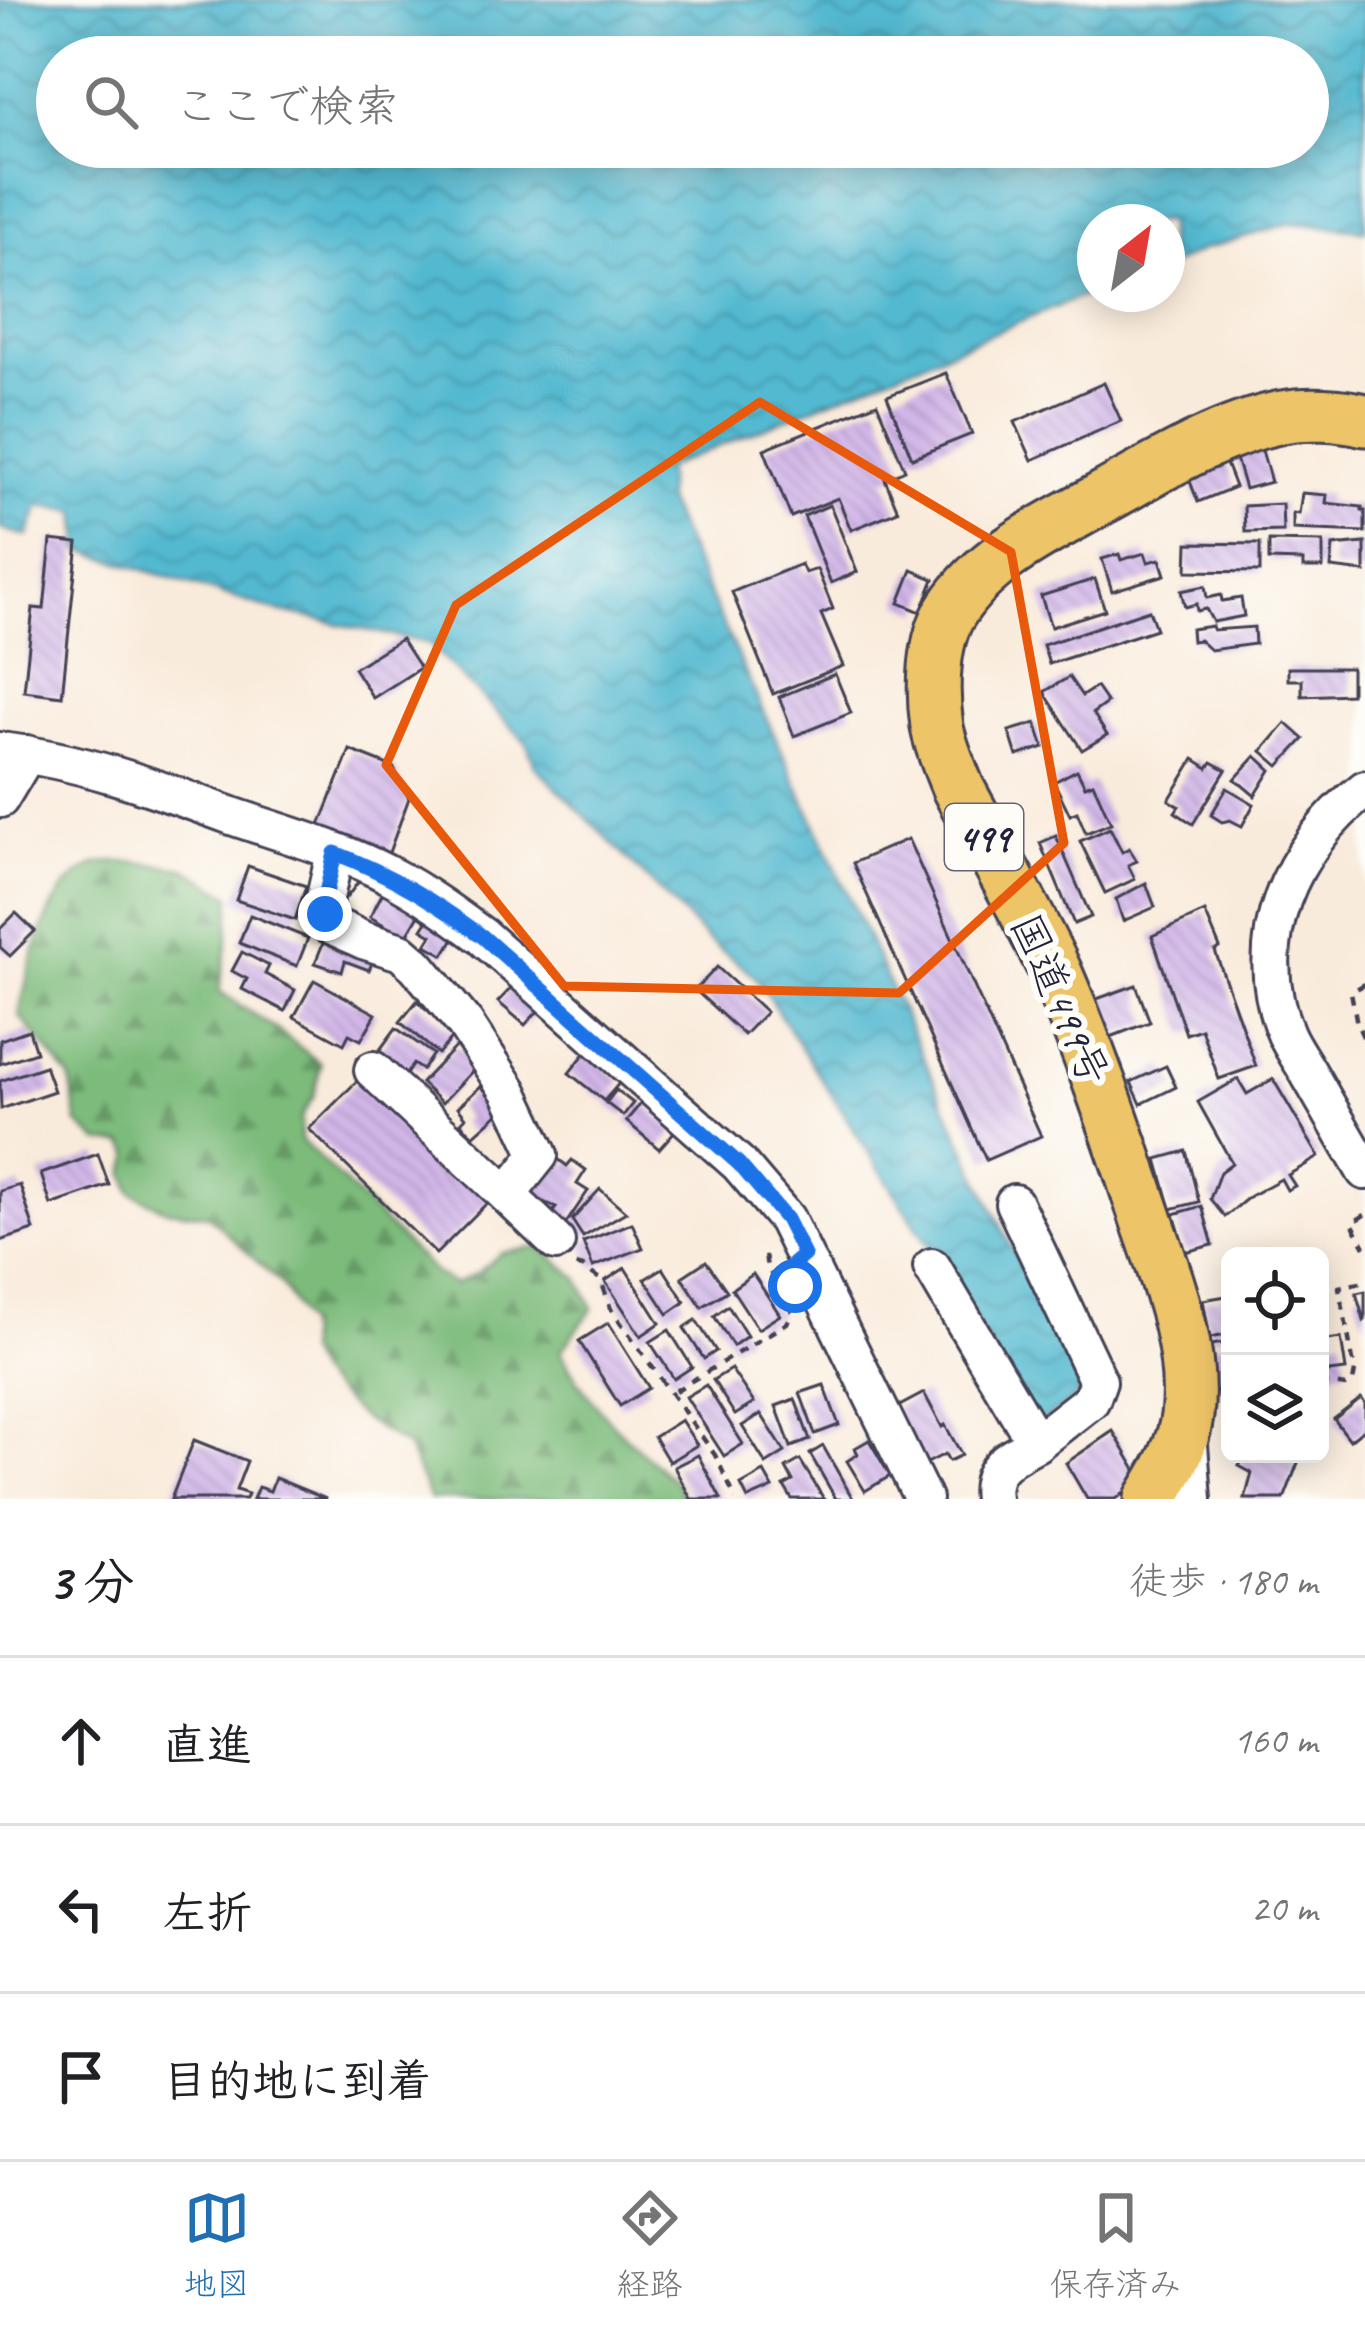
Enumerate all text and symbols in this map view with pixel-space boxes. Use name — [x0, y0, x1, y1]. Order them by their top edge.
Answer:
search box — [36, 36, 1329, 168]
icon: search — [78, 69, 144, 135]
text: ここで検索 — [174, 78, 399, 135]
north arrow — [1077, 204, 1185, 312]
road number: 499 — [945, 804, 1023, 870]
route end — [298, 887, 352, 941]
street label: 国道499号 — [998, 905, 1121, 1094]
map controls — [1221, 1247, 1329, 1463]
button: locate — [1221, 1247, 1329, 1355]
route start — [768, 1259, 822, 1313]
button: layers — [1221, 1355, 1329, 1463]
text: 3 分 — [48, 1550, 134, 1614]
text: 徒歩 · 180 m — [1129, 1557, 1317, 1606]
icon: ahead — [48, 1708, 114, 1774]
text: 160 m — [1233, 1716, 1317, 1765]
text: 直進 — [162, 1717, 252, 1774]
icon: left — [48, 1876, 114, 1942]
text: 20 m — [1251, 1884, 1317, 1933]
text: 左折 — [162, 1885, 252, 1942]
icon: arrive — [48, 2044, 114, 2110]
text: 目的地に到着 — [162, 2053, 432, 2110]
tab: 地図 — [184, 2185, 250, 2305]
tab: 経路 — [617, 2185, 683, 2305]
tab: 保存済み — [1050, 2185, 1182, 2305]

